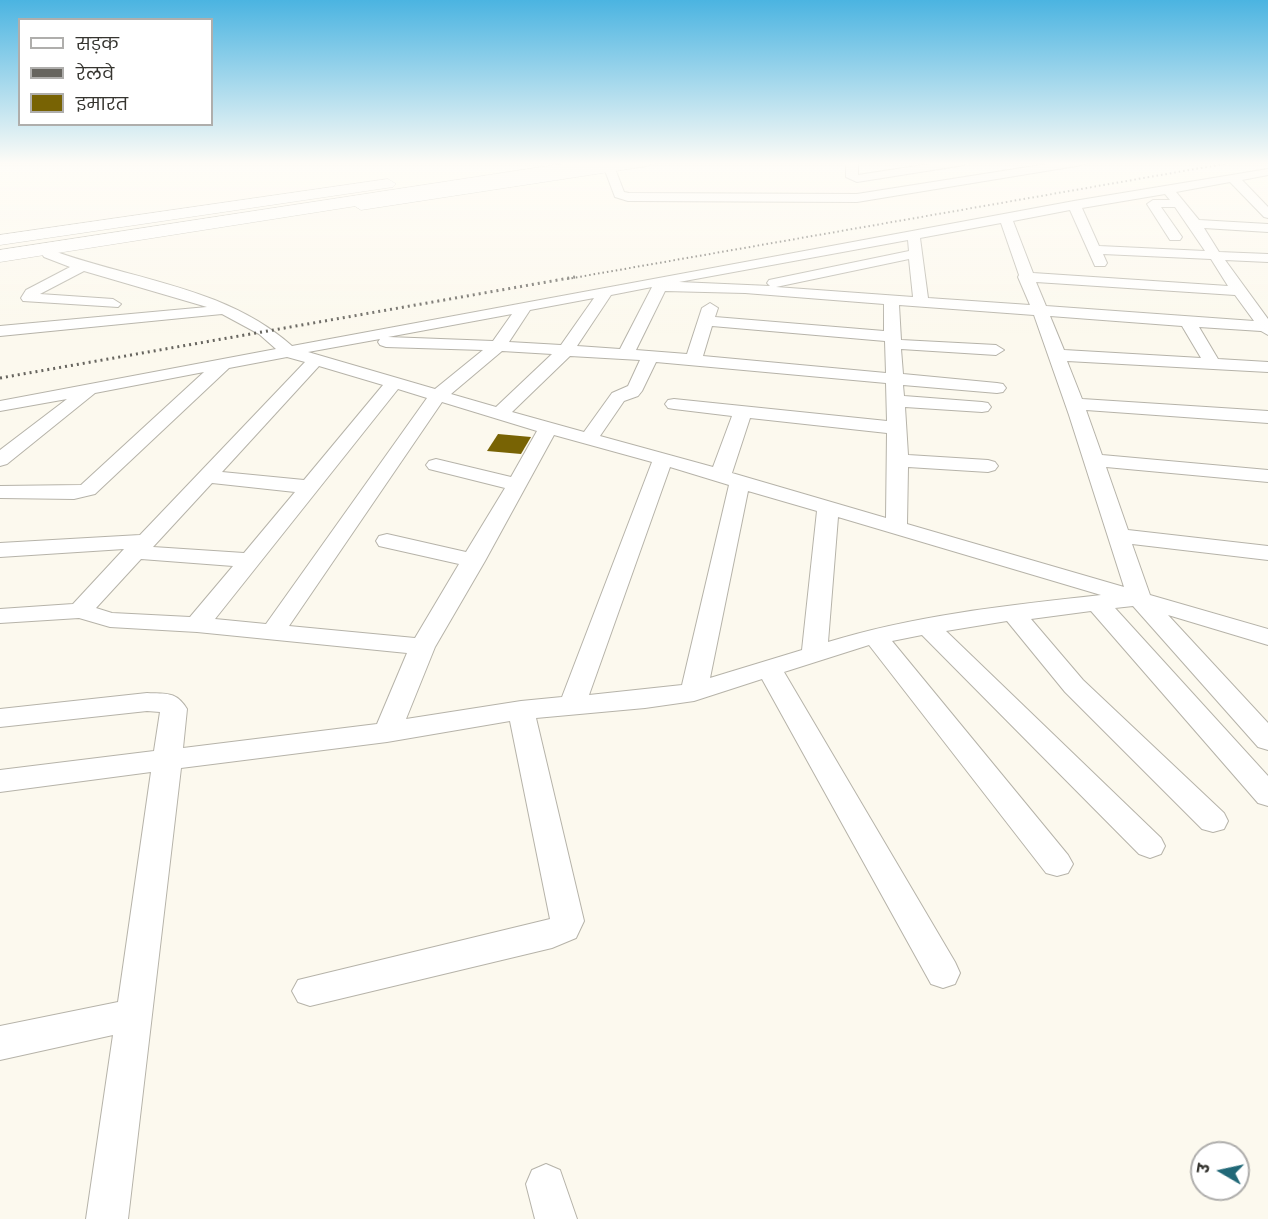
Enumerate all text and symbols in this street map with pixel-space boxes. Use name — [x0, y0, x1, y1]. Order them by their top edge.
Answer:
legend — [18, 18, 213, 126]
text: सड़क — [76, 31, 119, 56]
text: रेलवे — [76, 61, 114, 86]
text: इमारत — [76, 91, 128, 116]
north arrow — [1190, 1141, 1250, 1201]
text: उ — [1192, 1162, 1216, 1175]

